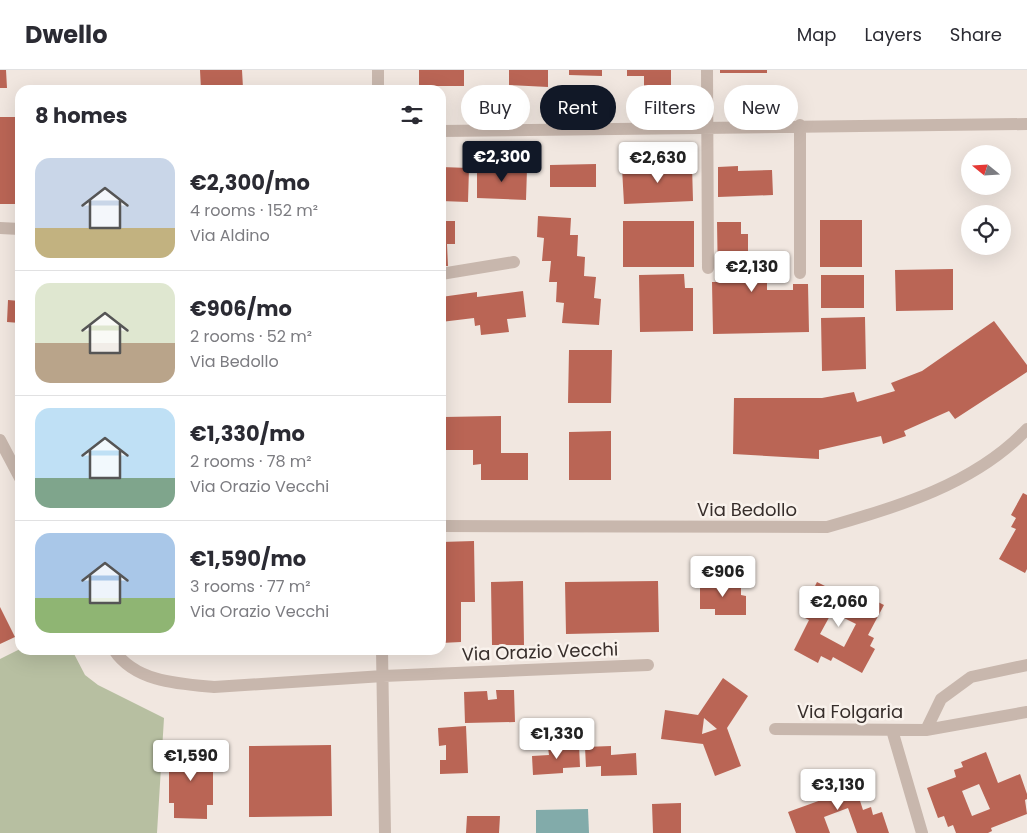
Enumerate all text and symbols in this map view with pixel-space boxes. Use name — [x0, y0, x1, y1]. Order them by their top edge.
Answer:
text: Dwello — [25, 18, 107, 51]
text: Map — [797, 22, 837, 47]
text: Layers — [865, 22, 922, 47]
text: Share — [950, 22, 1002, 47]
chip: Buy — [461, 85, 530, 130]
chip: Rent — [540, 85, 616, 130]
chip: Filters — [626, 85, 714, 130]
chip: New — [724, 85, 798, 130]
text: 8 homes — [35, 101, 127, 130]
icon: filters — [398, 101, 426, 129]
pin: €2,300 — [461, 140, 543, 183]
pin: €2,630 — [617, 142, 699, 184]
text: €2,300 — [473, 145, 531, 168]
north arrow — [961, 145, 1011, 195]
map controls — [961, 145, 1011, 255]
text: €2,630 — [630, 146, 686, 169]
text: €2,300/mo — [190, 168, 310, 197]
icon: home — [75, 178, 135, 238]
text: 4 rooms · 152 m² — [190, 199, 318, 222]
button: locate — [961, 205, 1011, 255]
text: Via Aldino — [190, 224, 270, 247]
pin: €2,130 — [711, 250, 793, 293]
text: €2,130 — [726, 255, 778, 278]
text: €906/mo — [190, 294, 292, 323]
icon: home — [75, 303, 135, 363]
text: 2 rooms · 52 m² — [190, 325, 312, 348]
text: Via Bedollo — [190, 350, 279, 373]
text: €1,330/mo — [190, 419, 305, 448]
icon: home — [75, 428, 135, 488]
text: 2 rooms · 78 m² — [190, 450, 312, 473]
text: Via Orazio Vecchi — [190, 475, 329, 498]
street label: Via Bedollo — [697, 497, 797, 522]
text: €1,590/mo — [190, 544, 306, 573]
icon: home — [75, 553, 135, 613]
pin: €906 — [693, 556, 753, 598]
text: €906 — [701, 560, 745, 583]
text: 3 rooms · 77 m² — [190, 575, 310, 598]
pin: €2,060 — [798, 586, 880, 628]
text: €2,060 — [810, 590, 868, 613]
text: Via Orazio Vecchi — [190, 600, 329, 623]
street label: Via Orazio Vecchi — [461, 636, 619, 667]
street label: Via Folgaria — [797, 699, 903, 724]
pin: €1,330 — [516, 718, 598, 760]
text: €1,330 — [530, 722, 584, 745]
pin: €1,590 — [150, 740, 232, 782]
text: €1,590 — [164, 744, 218, 767]
pin: €3,130 — [797, 768, 879, 811]
text: €3,130 — [811, 773, 865, 796]

